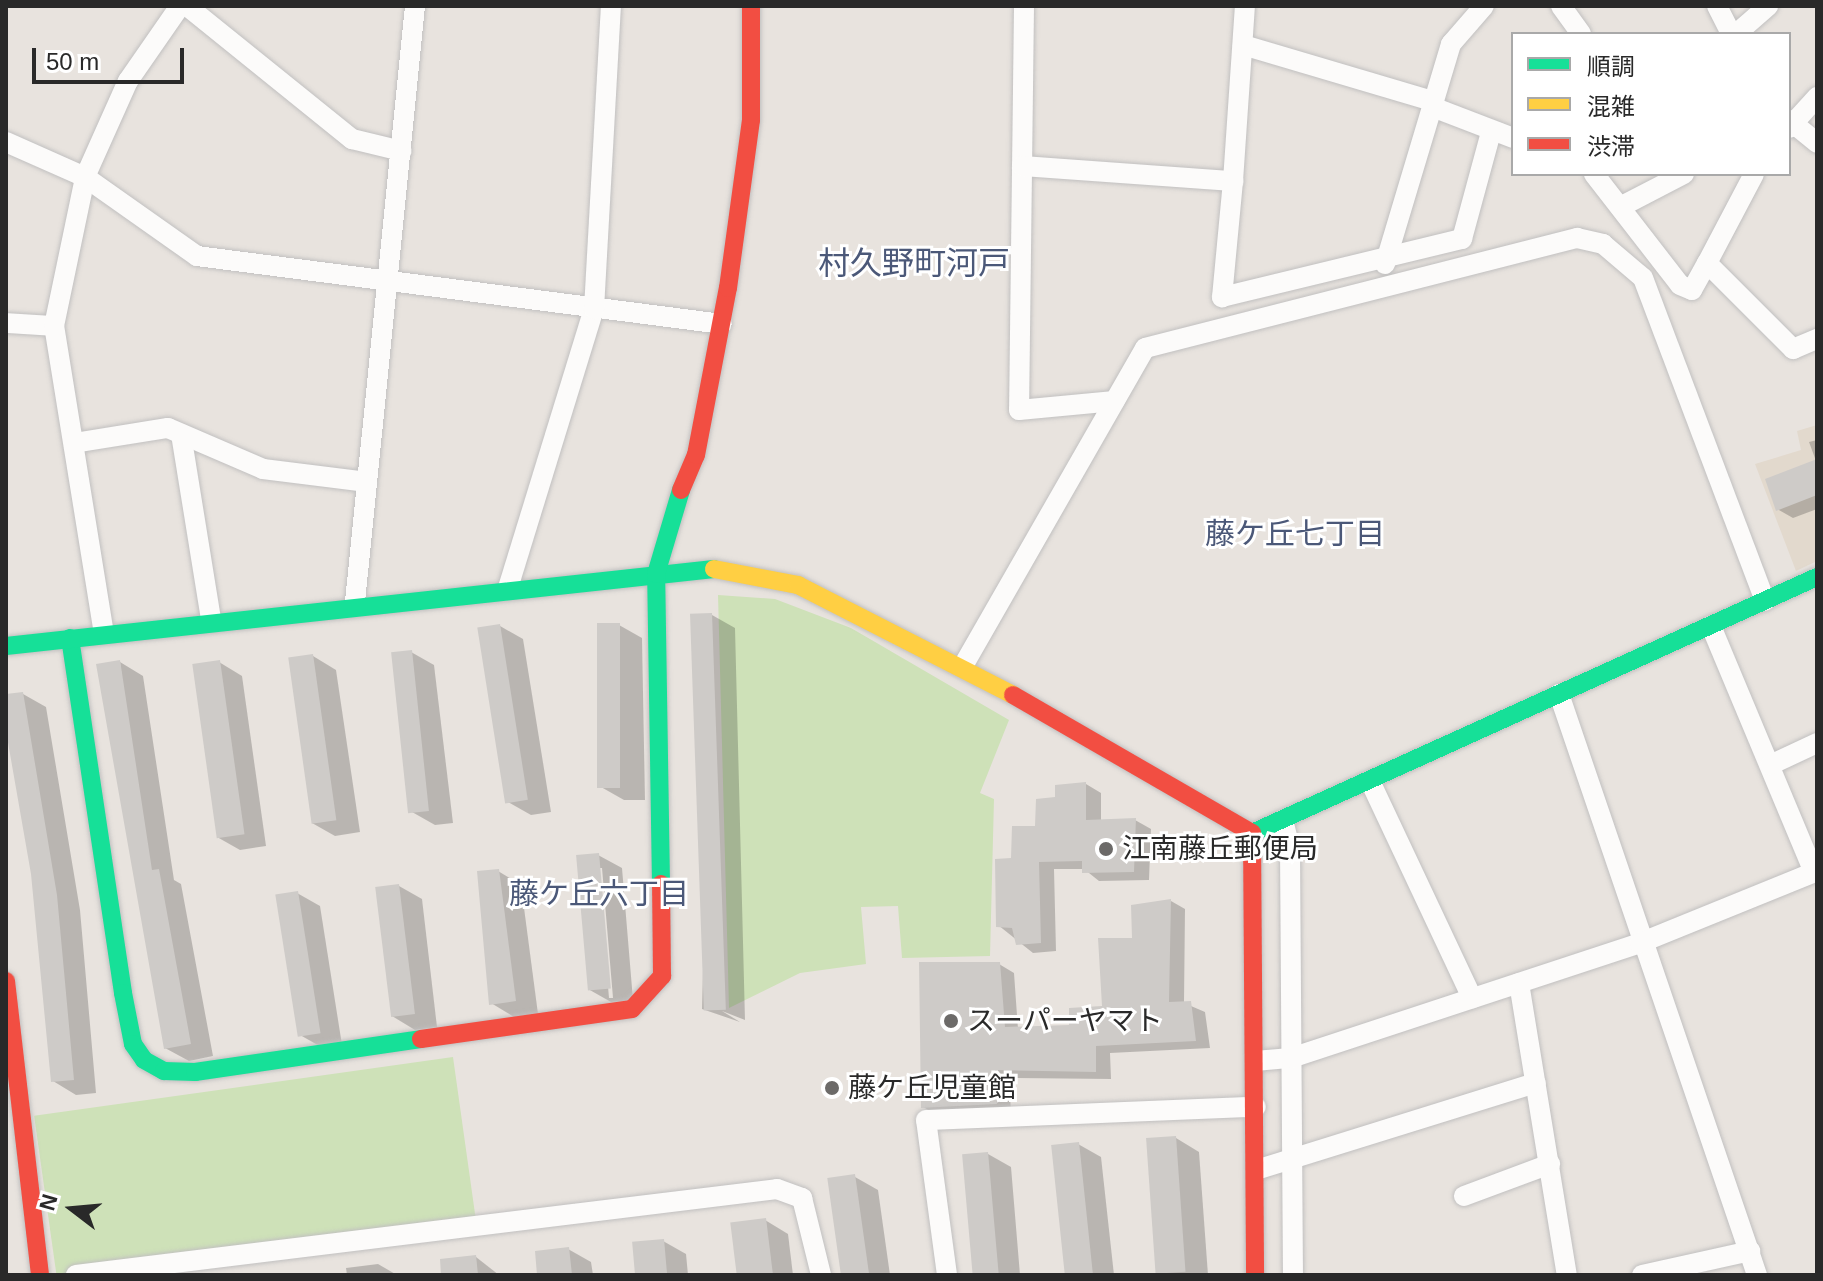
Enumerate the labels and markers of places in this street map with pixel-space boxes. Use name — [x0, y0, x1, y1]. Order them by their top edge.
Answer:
place label: 江南藤丘郵便局 — [1122, 832, 1318, 866]
marker: 江南藤丘郵便局 — [1097, 840, 1115, 858]
place label: スーパーヤマト — [967, 1004, 1163, 1038]
marker: スーパーヤマト — [942, 1012, 960, 1030]
place label: 藤ケ丘児童館 — [848, 1071, 1016, 1105]
marker: 藤ケ丘児童館 — [823, 1079, 841, 1097]

